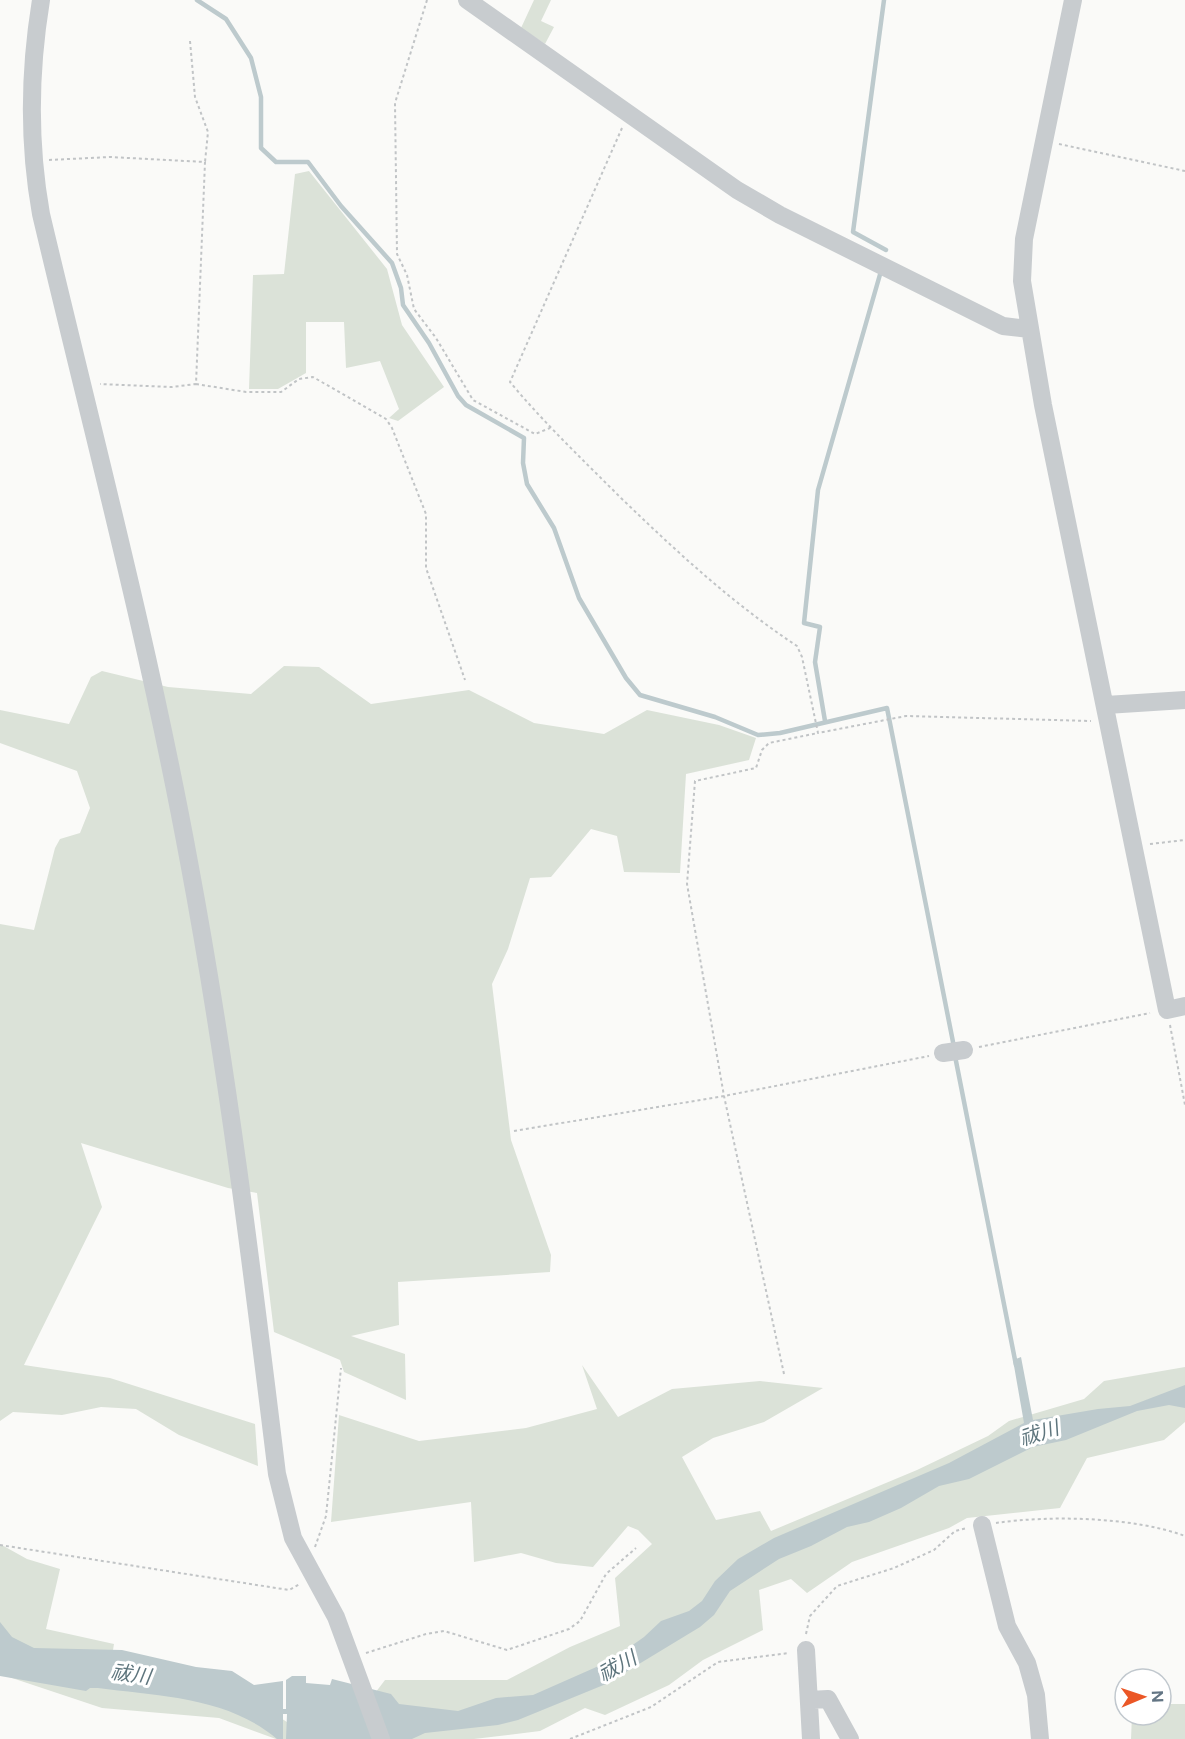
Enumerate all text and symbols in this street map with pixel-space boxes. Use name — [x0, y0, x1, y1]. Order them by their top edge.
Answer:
water label: 祓川 — [1016, 1415, 1064, 1451]
water label: 祓川 — [594, 1645, 642, 1686]
water label: 祓川 — [110, 1659, 154, 1689]
north arrow — [1113, 1667, 1173, 1727]
text: N — [1148, 1690, 1167, 1703]

